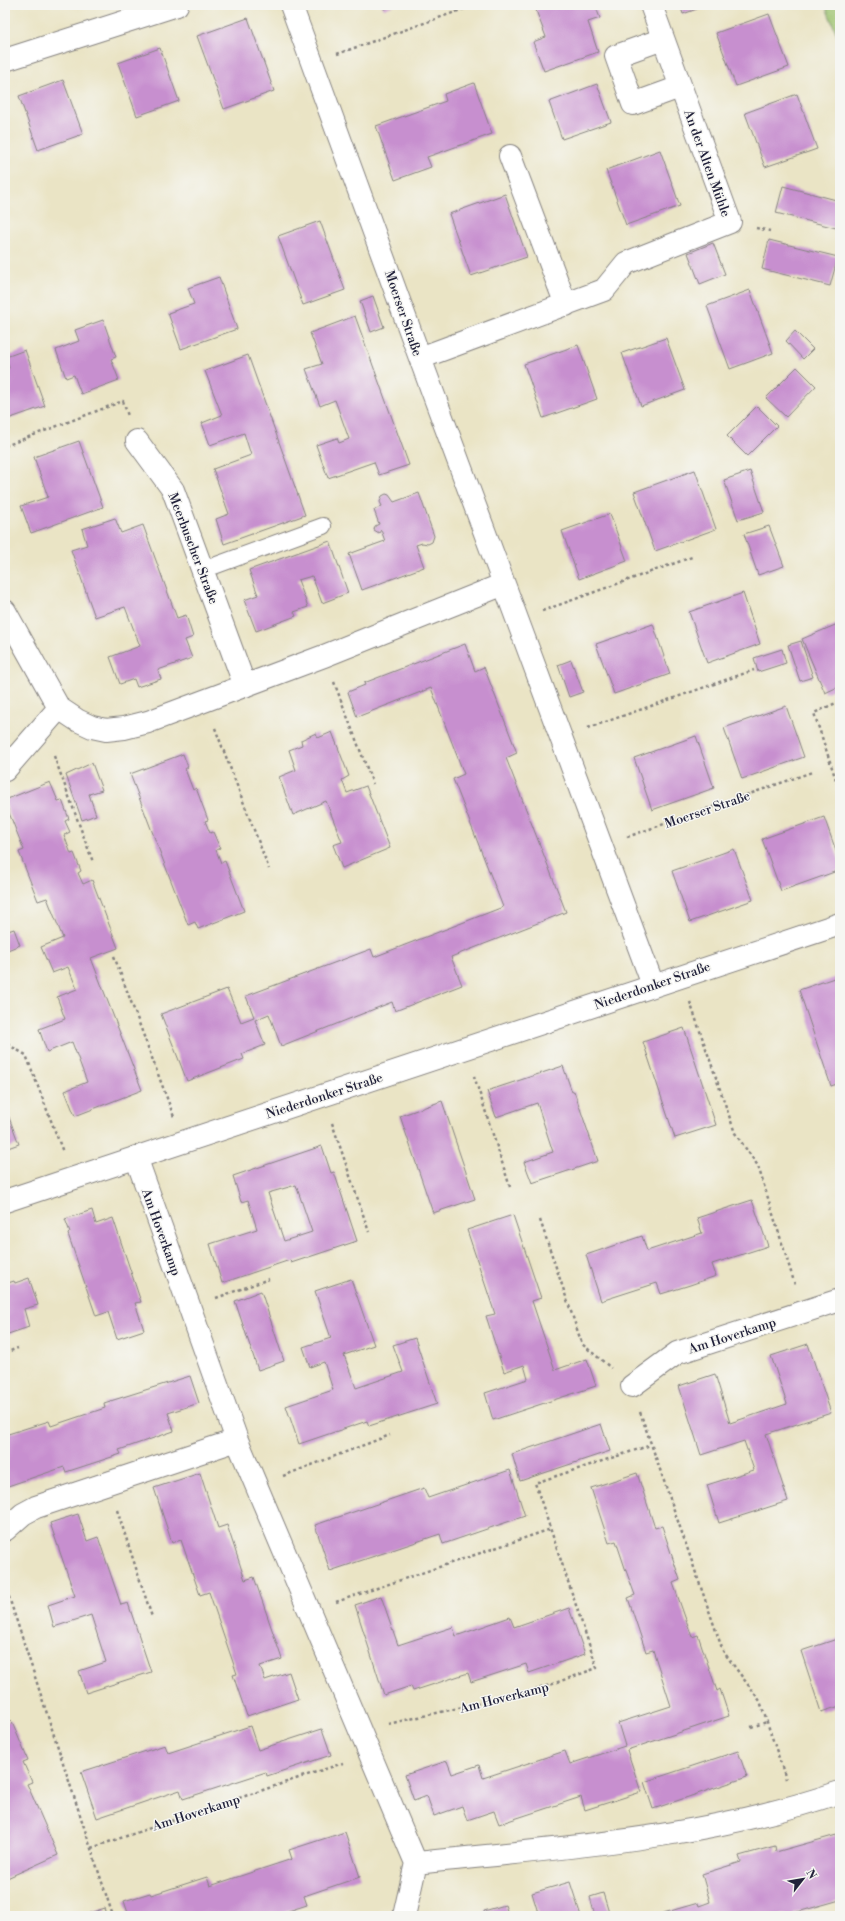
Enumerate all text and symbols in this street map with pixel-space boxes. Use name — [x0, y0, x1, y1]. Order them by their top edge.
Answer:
street label: An der Alten Mühle — [680, 107, 734, 220]
street label: Moerser Straße — [381, 268, 425, 359]
street label: Meerbuscher Straße — [164, 491, 222, 607]
street label: Moerser Straße — [662, 788, 753, 832]
street label: Niederdonker Straße — [592, 958, 713, 1013]
street label: Niederdonker Straße — [264, 1069, 385, 1122]
street label: Am Hoverkamp — [138, 1186, 184, 1278]
street label: Am Hoverkamp — [685, 1314, 778, 1358]
street label: Am Hoverkamp — [457, 1679, 551, 1717]
street label: Am Hoverkamp — [149, 1791, 242, 1835]
north arrow — [783, 1859, 823, 1899]
text: N — [802, 1867, 819, 1882]

